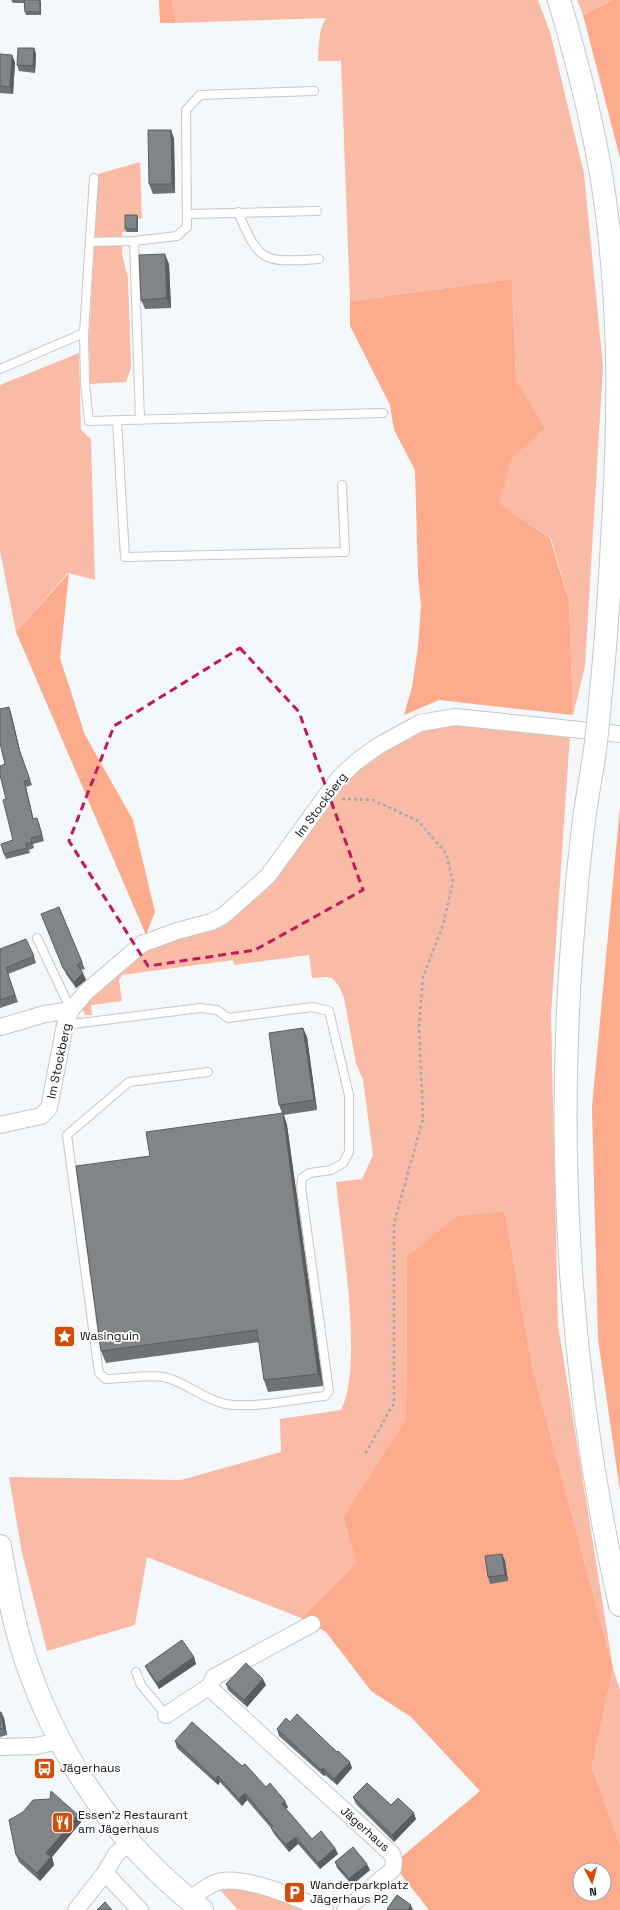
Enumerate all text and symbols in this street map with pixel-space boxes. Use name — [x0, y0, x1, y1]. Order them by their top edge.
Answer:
street label: Im Stockberg — [291, 769, 351, 841]
street label: Im Stockberg — [43, 1022, 75, 1100]
place icon: Wasinguin — [51, 1323, 77, 1349]
place label: Wasinguin — [80, 1328, 139, 1344]
bus stop icon: Jägerhaus — [31, 1755, 57, 1781]
place label: Jägerhaus — [60, 1760, 121, 1776]
street label: Jägerhaus — [337, 1803, 393, 1855]
place label: Essen'z Restaurant am Jägerhaus — [78, 1807, 188, 1837]
restaurant icon: Essen'z Restaurant am Jägerhaus — [50, 1809, 76, 1835]
north arrow — [572, 1862, 612, 1902]
place label: Wanderparkplatz Jägerhaus P2 — [310, 1877, 409, 1907]
parking icon: Wanderparkplatz Jägerhaus P2 — [282, 1879, 308, 1905]
text: N — [589, 1885, 597, 1899]

